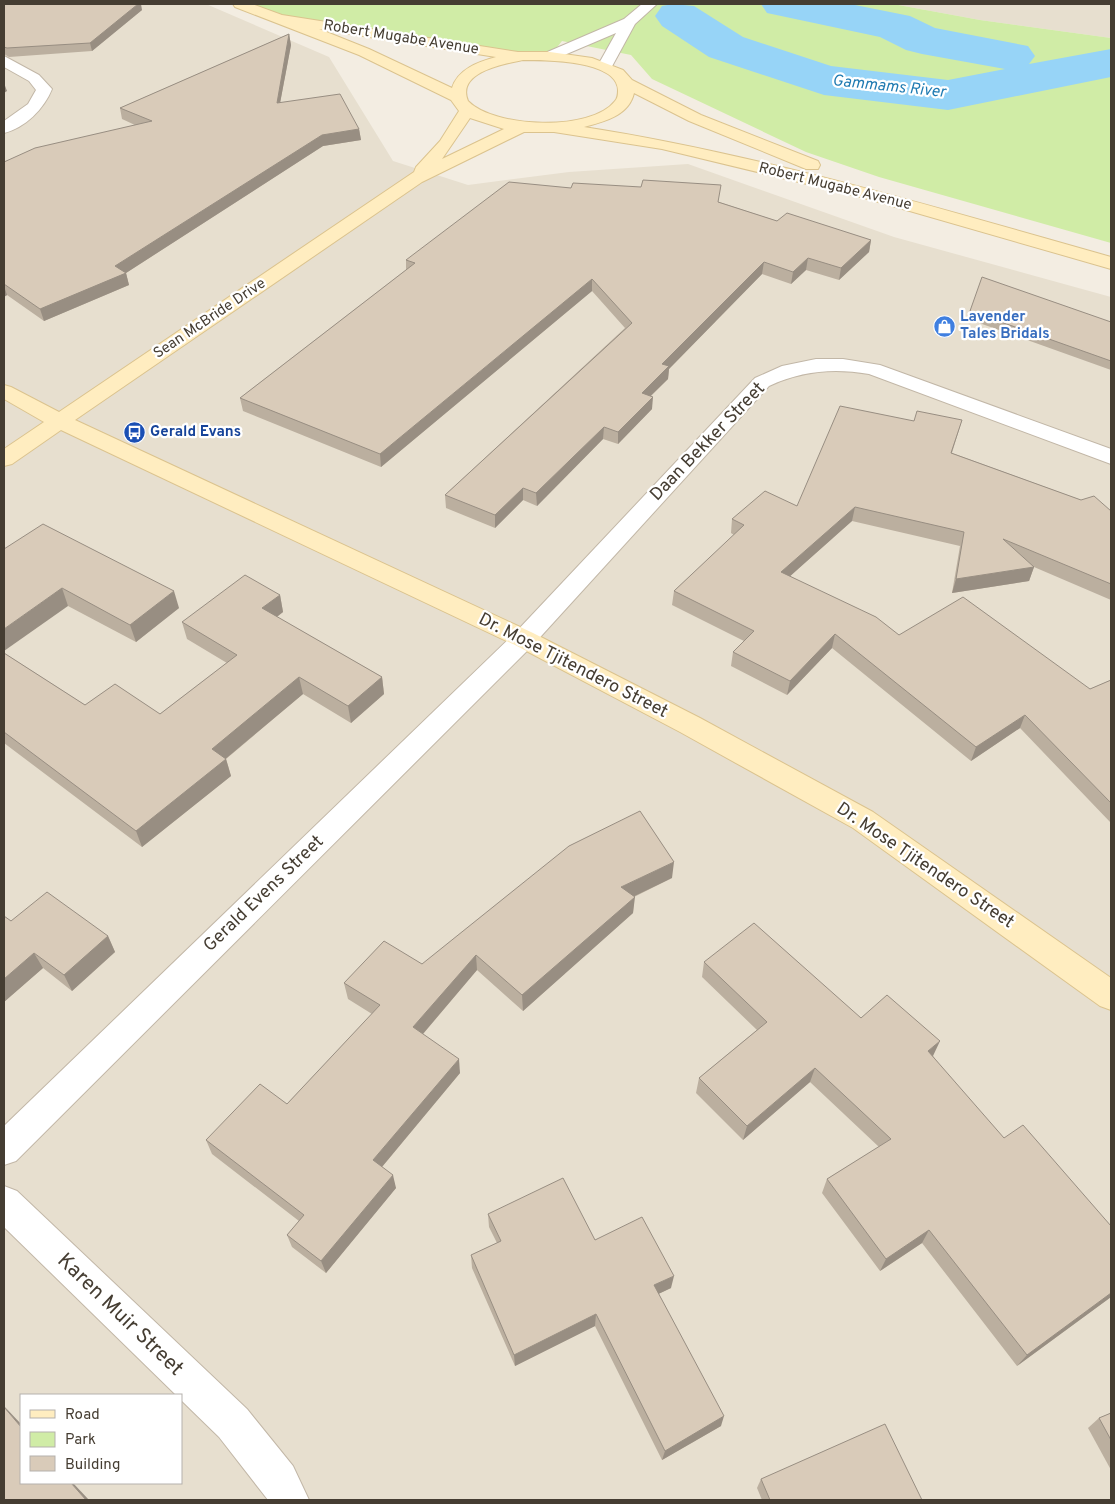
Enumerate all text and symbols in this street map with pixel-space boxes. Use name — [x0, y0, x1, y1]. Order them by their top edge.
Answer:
street label: Robert Mugabe Avenue — [322, 16, 480, 60]
water label: Gammams River — [831, 71, 948, 103]
street label: Robert Mugabe Avenue — [757, 159, 913, 215]
street label: Sean McBride Drive — [150, 274, 270, 364]
place label: Lavender Tales Bridals — [960, 308, 1050, 344]
shop icon: Lavender Tales Bridals — [932, 314, 956, 338]
street label: Daan Bekker Street — [645, 378, 771, 506]
bus stop icon: Gerald Evans — [122, 420, 146, 444]
place label: Gerald Evans — [150, 423, 241, 442]
street label: Dr. Mose Tjitendero Street — [474, 608, 672, 724]
street label: Dr. Mose Tjitendero Street — [832, 798, 1018, 934]
street label: Gerald Evens Street — [199, 831, 329, 957]
street label: Karen Muir Street — [51, 1248, 189, 1382]
legend — [20, 1394, 182, 1484]
text: Road — [65, 1406, 100, 1425]
text: Park — [65, 1431, 96, 1450]
text: Building — [65, 1456, 120, 1475]

